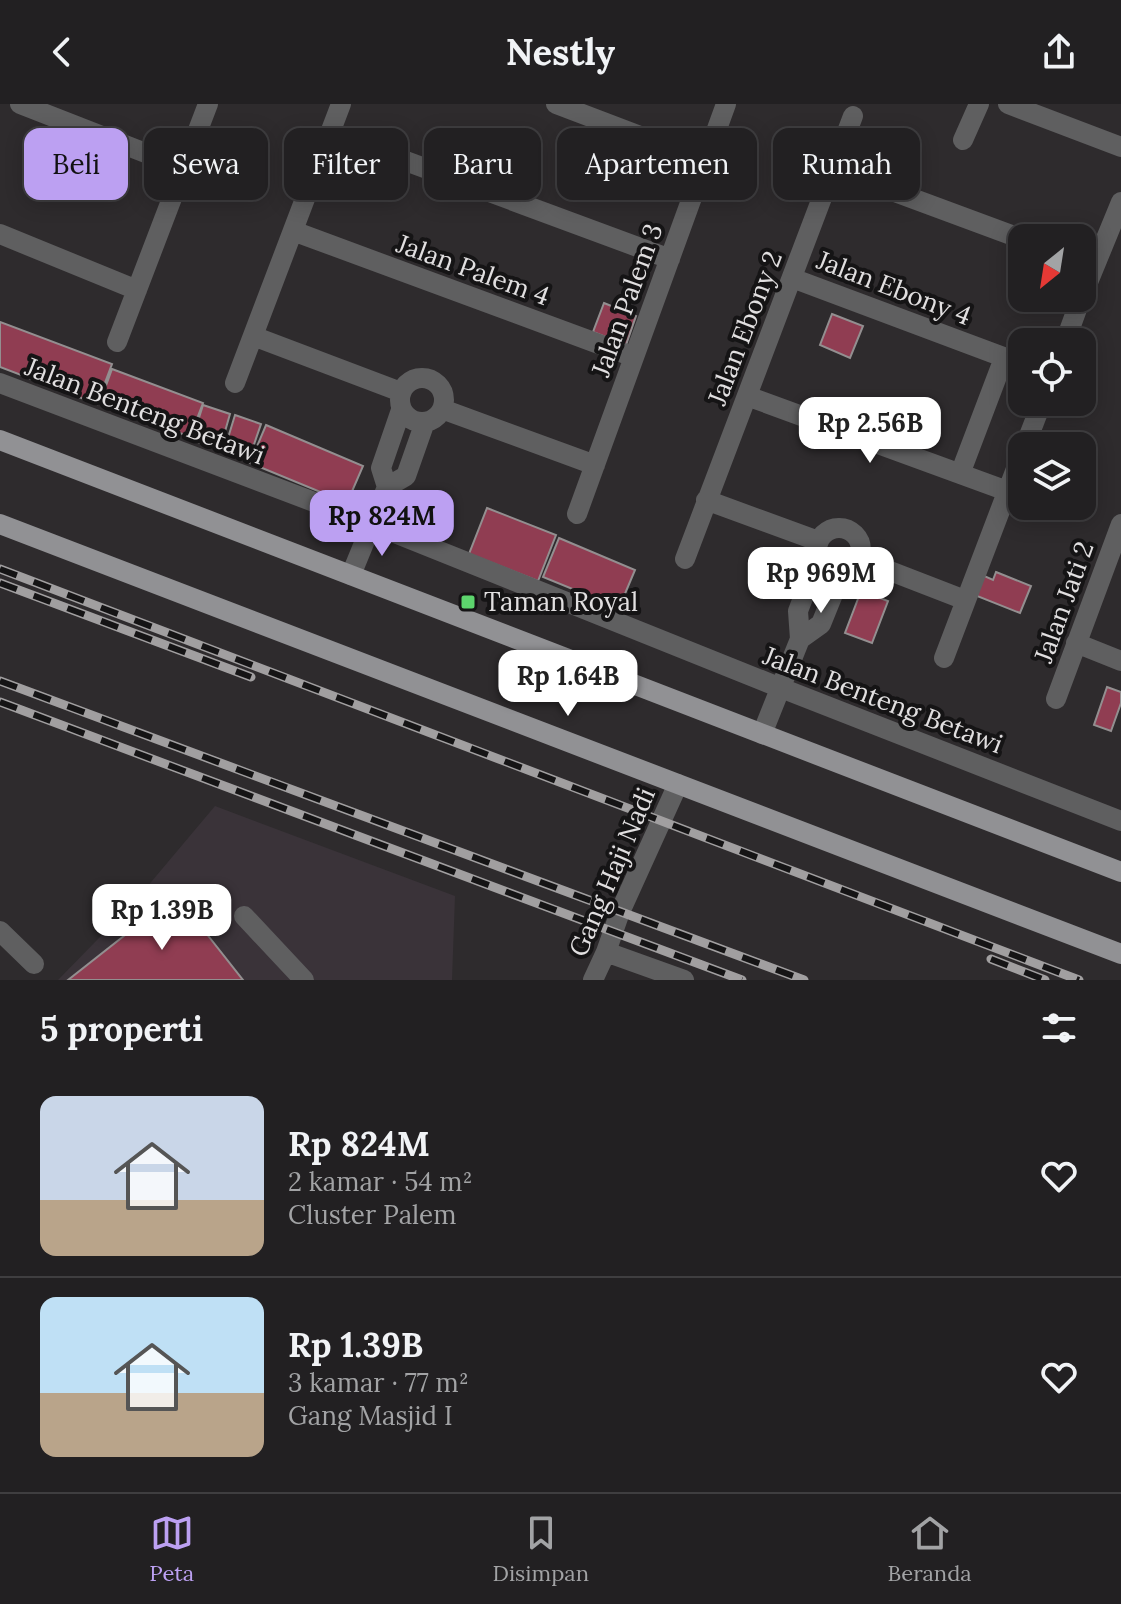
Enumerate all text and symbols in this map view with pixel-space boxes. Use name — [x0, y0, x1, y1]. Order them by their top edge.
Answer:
text: Nestly — [506, 29, 615, 75]
icon: back — [40, 30, 84, 74]
icon: share — [1037, 30, 1081, 74]
chip: Beli — [24, 128, 128, 200]
chip: Sewa — [144, 128, 268, 200]
chip: Filter — [284, 128, 408, 200]
chip: Baru — [424, 128, 541, 200]
chip: Apartemen — [557, 128, 757, 200]
chip: Rumah — [773, 128, 920, 200]
street label: Jalan Palem 3 — [583, 219, 669, 382]
north arrow — [1008, 224, 1096, 312]
map controls — [1008, 224, 1096, 520]
street label: Jalan Palem 4 — [391, 226, 554, 312]
street label: Jalan Ebony 4 — [811, 243, 976, 332]
street label: Jalan Ebony 2 — [700, 246, 789, 411]
button: locate — [1008, 328, 1096, 416]
street label: Jalan Benteng Betawi — [20, 349, 270, 471]
pin: Rp 2.56B — [787, 397, 953, 465]
text: Rp 2.56B — [817, 406, 923, 439]
button: layers — [1008, 432, 1096, 520]
pin: Rp 824M — [308, 490, 456, 558]
text: Rp 824M — [328, 499, 436, 532]
street label: Jalan Jati 2 — [1026, 537, 1101, 668]
pin: Rp 969M — [747, 547, 895, 615]
text: Rp 969M — [766, 556, 876, 589]
place label: Taman Royal — [484, 585, 638, 618]
marker: Taman Royal — [459, 593, 477, 611]
street label: Jalan Benteng Betawi — [758, 638, 1008, 760]
pin: Rp 1.64B — [485, 650, 651, 718]
text: Rp 1.64B — [516, 659, 620, 692]
street label: Gang Haji Nadi — [561, 782, 662, 961]
pin: Rp 1.39B — [79, 884, 245, 952]
text: Rp 1.39B — [110, 893, 214, 926]
icon: filters — [1037, 1006, 1081, 1050]
text: 5 properti — [40, 1007, 203, 1050]
text: Rp 824M — [288, 1122, 430, 1165]
icon: home — [104, 1128, 200, 1224]
icon: heart — [1037, 1154, 1081, 1198]
text: 2 kamar · 54 m² — [288, 1165, 473, 1198]
text: Cluster Palem — [288, 1198, 456, 1231]
text: Rp 1.39B — [288, 1323, 423, 1366]
icon: home — [104, 1329, 200, 1425]
icon: heart — [1037, 1355, 1081, 1399]
text: 3 kamar · 77 m² — [288, 1366, 469, 1399]
text: Gang Masjid I — [288, 1399, 453, 1432]
tab: Peta — [149, 1511, 194, 1587]
tab: Disimpan — [493, 1511, 589, 1587]
tab: Beranda — [888, 1511, 972, 1587]

